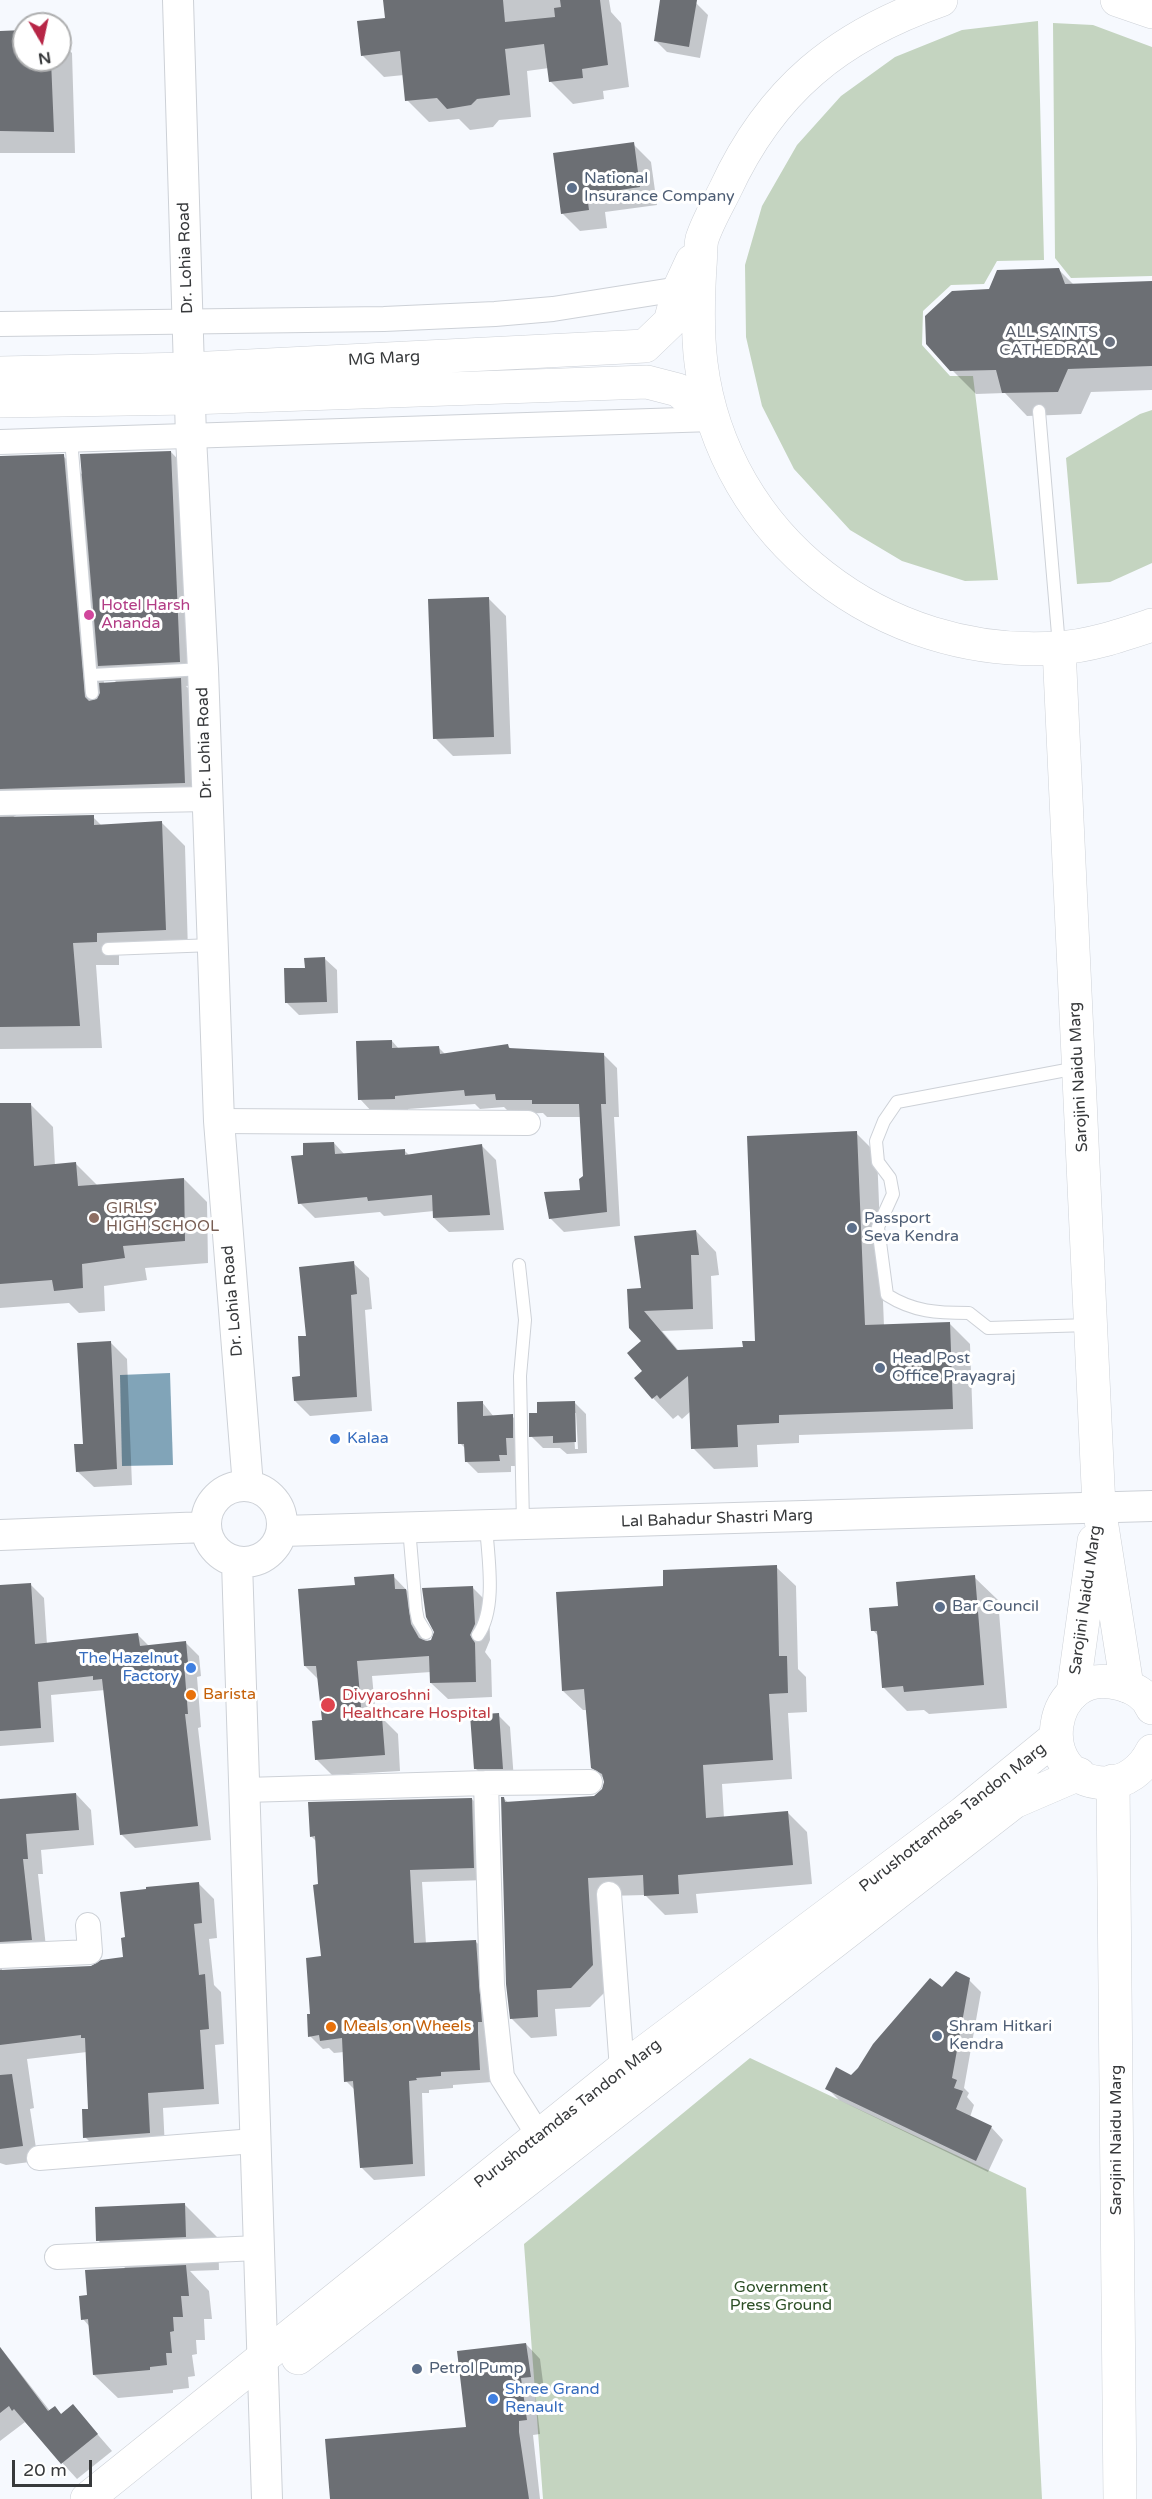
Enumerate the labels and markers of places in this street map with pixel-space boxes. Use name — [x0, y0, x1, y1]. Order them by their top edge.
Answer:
place label: National Insurance Company — [584, 169, 735, 207]
marker: National Insurance Company — [565, 181, 579, 195]
place label: ALL SAINTS CATHEDRAL — [999, 323, 1098, 361]
marker: ALL SAINTS CATHEDRAL — [1103, 335, 1117, 349]
place label: Hotel Harsh Ananda — [101, 596, 190, 634]
marker: Hotel Harsh Ananda — [82, 608, 96, 622]
place label: GIRLS' HIGH SCHOOL — [106, 1199, 219, 1237]
place label: Passport Seva Kendra — [864, 1209, 959, 1247]
marker: GIRLS' HIGH SCHOOL — [87, 1211, 101, 1225]
marker: Passport Seva Kendra — [845, 1221, 859, 1235]
place label: Head Post Office Prayagraj — [892, 1349, 1016, 1387]
marker: Head Post Office Prayagraj — [873, 1361, 887, 1375]
place label: Kalaa — [347, 1429, 389, 1449]
marker: Kalaa — [328, 1432, 342, 1446]
place label: Bar Council — [952, 1597, 1039, 1617]
marker: Bar Council — [933, 1600, 947, 1614]
place label: The Hazelnut Factory — [79, 1649, 179, 1687]
marker: The Hazelnut Factory — [184, 1661, 198, 1675]
place label: Barista — [203, 1685, 256, 1705]
place label: Divyaroshni Healthcare Hospital — [342, 1686, 491, 1724]
marker: Barista — [184, 1688, 198, 1702]
marker: Divyaroshni Healthcare Hospital — [319, 1696, 337, 1714]
place label: Meals on Wheels — [343, 2017, 471, 2037]
place label: Shram Hitkari Kendra — [949, 2017, 1052, 2055]
marker: Meals on Wheels — [324, 2020, 338, 2034]
marker: Shram Hitkari Kendra — [930, 2029, 944, 2043]
place label: Petrol Pump — [429, 2359, 524, 2379]
marker: Petrol Pump — [410, 2362, 424, 2376]
place label: Shree Grand Renault — [505, 2380, 600, 2418]
marker: Shree Grand Renault — [486, 2392, 500, 2406]

